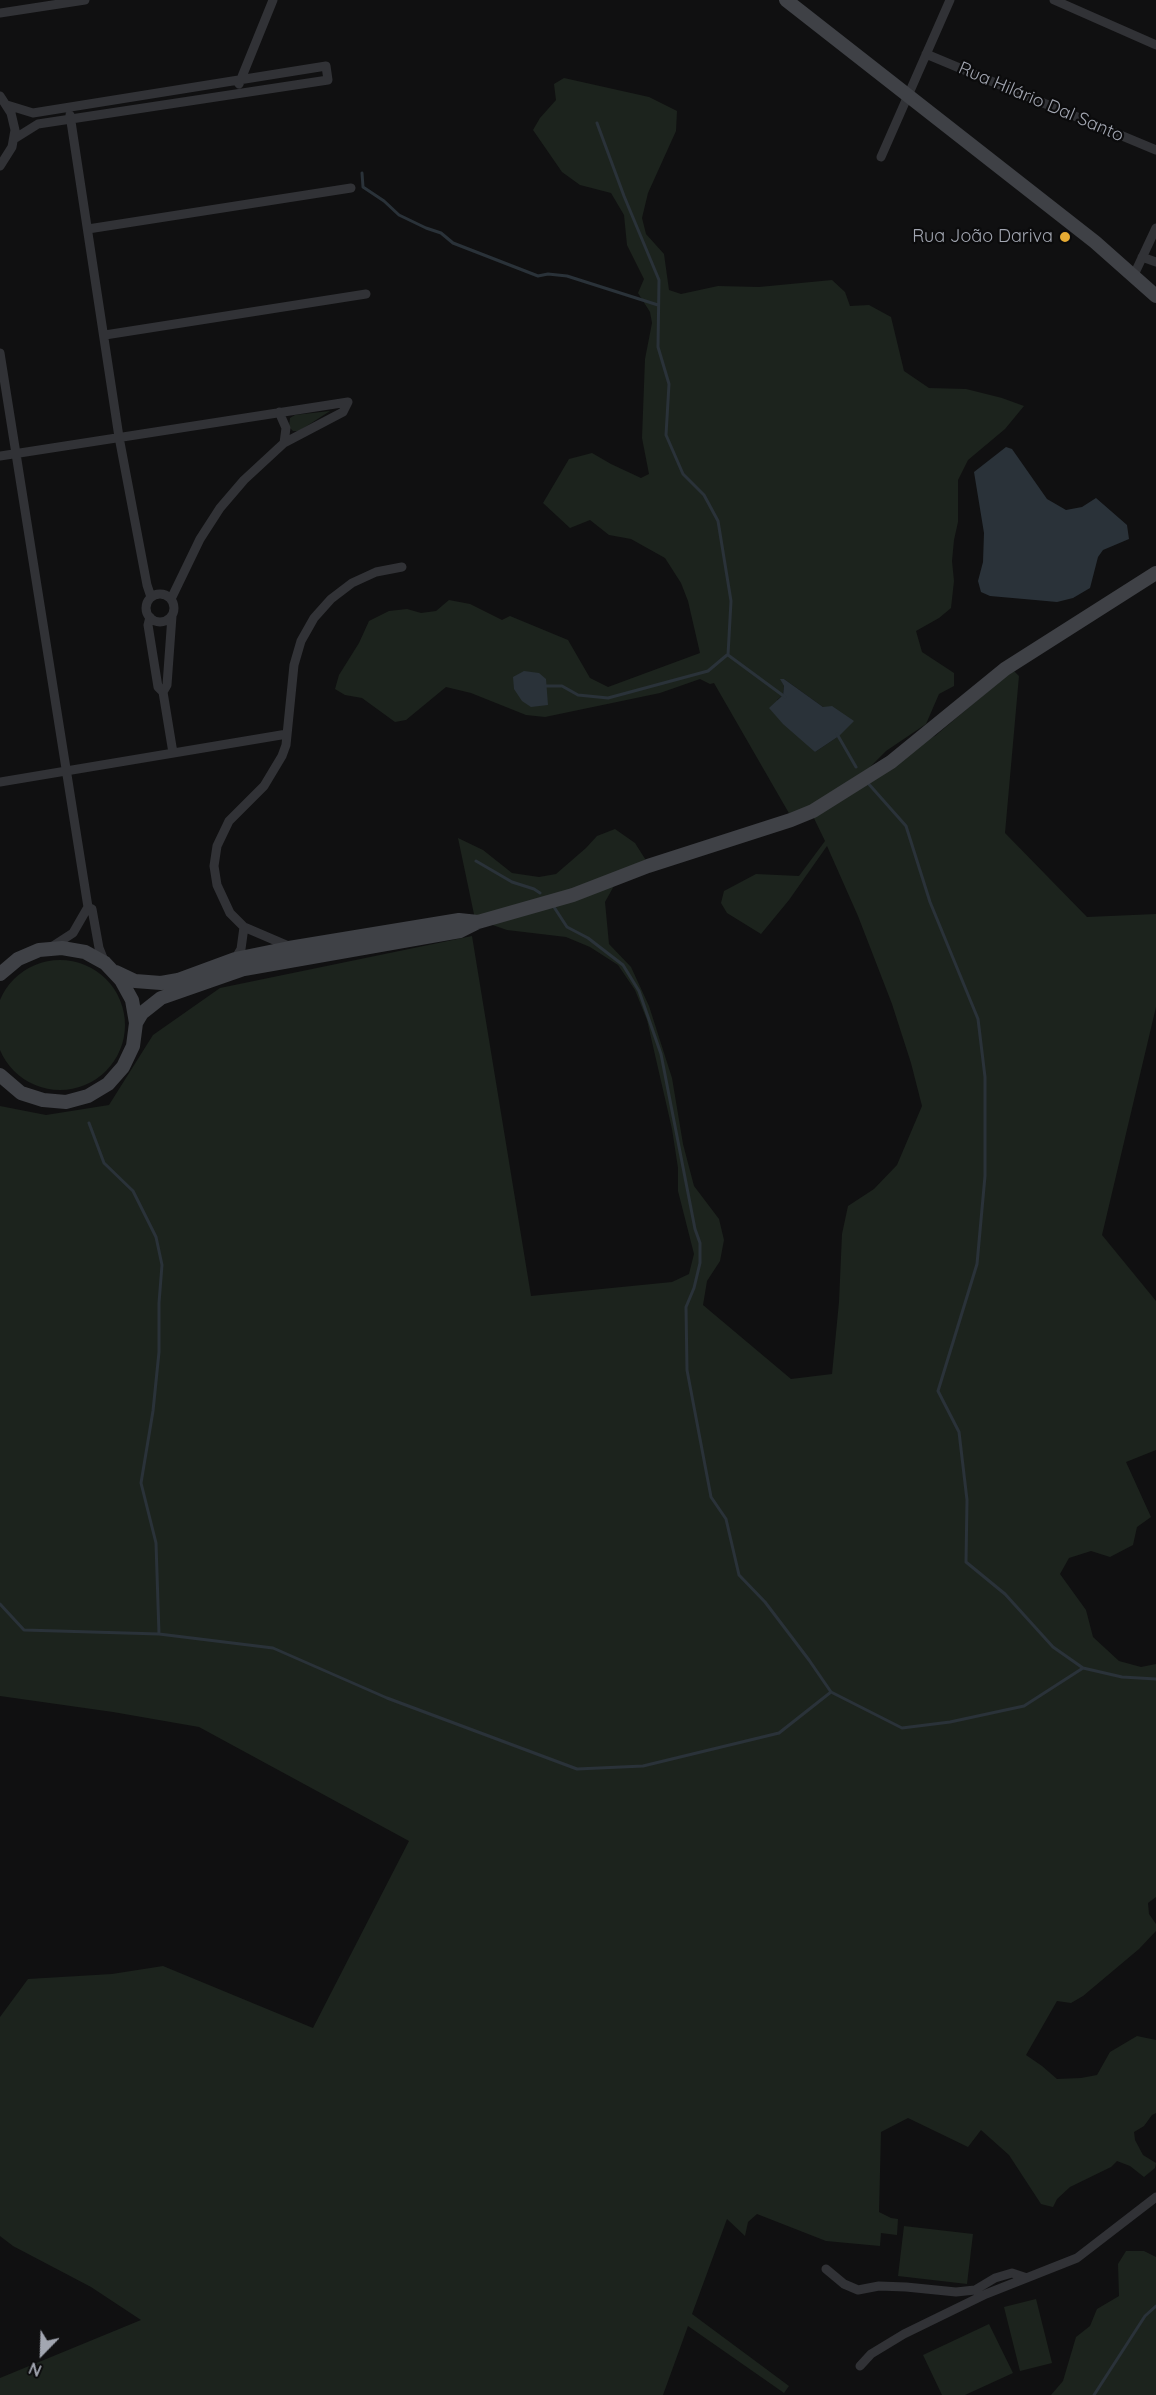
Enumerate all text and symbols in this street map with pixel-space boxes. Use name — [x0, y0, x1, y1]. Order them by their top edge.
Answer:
street label: Rua Hilário Dal Santo — [955, 57, 1127, 147]
place label: Rua João Dariva — [912, 226, 1053, 248]
marker: Rua João Dariva — [1058, 230, 1072, 244]
north arrow — [12, 2323, 72, 2383]
text: N — [26, 2358, 44, 2381]

